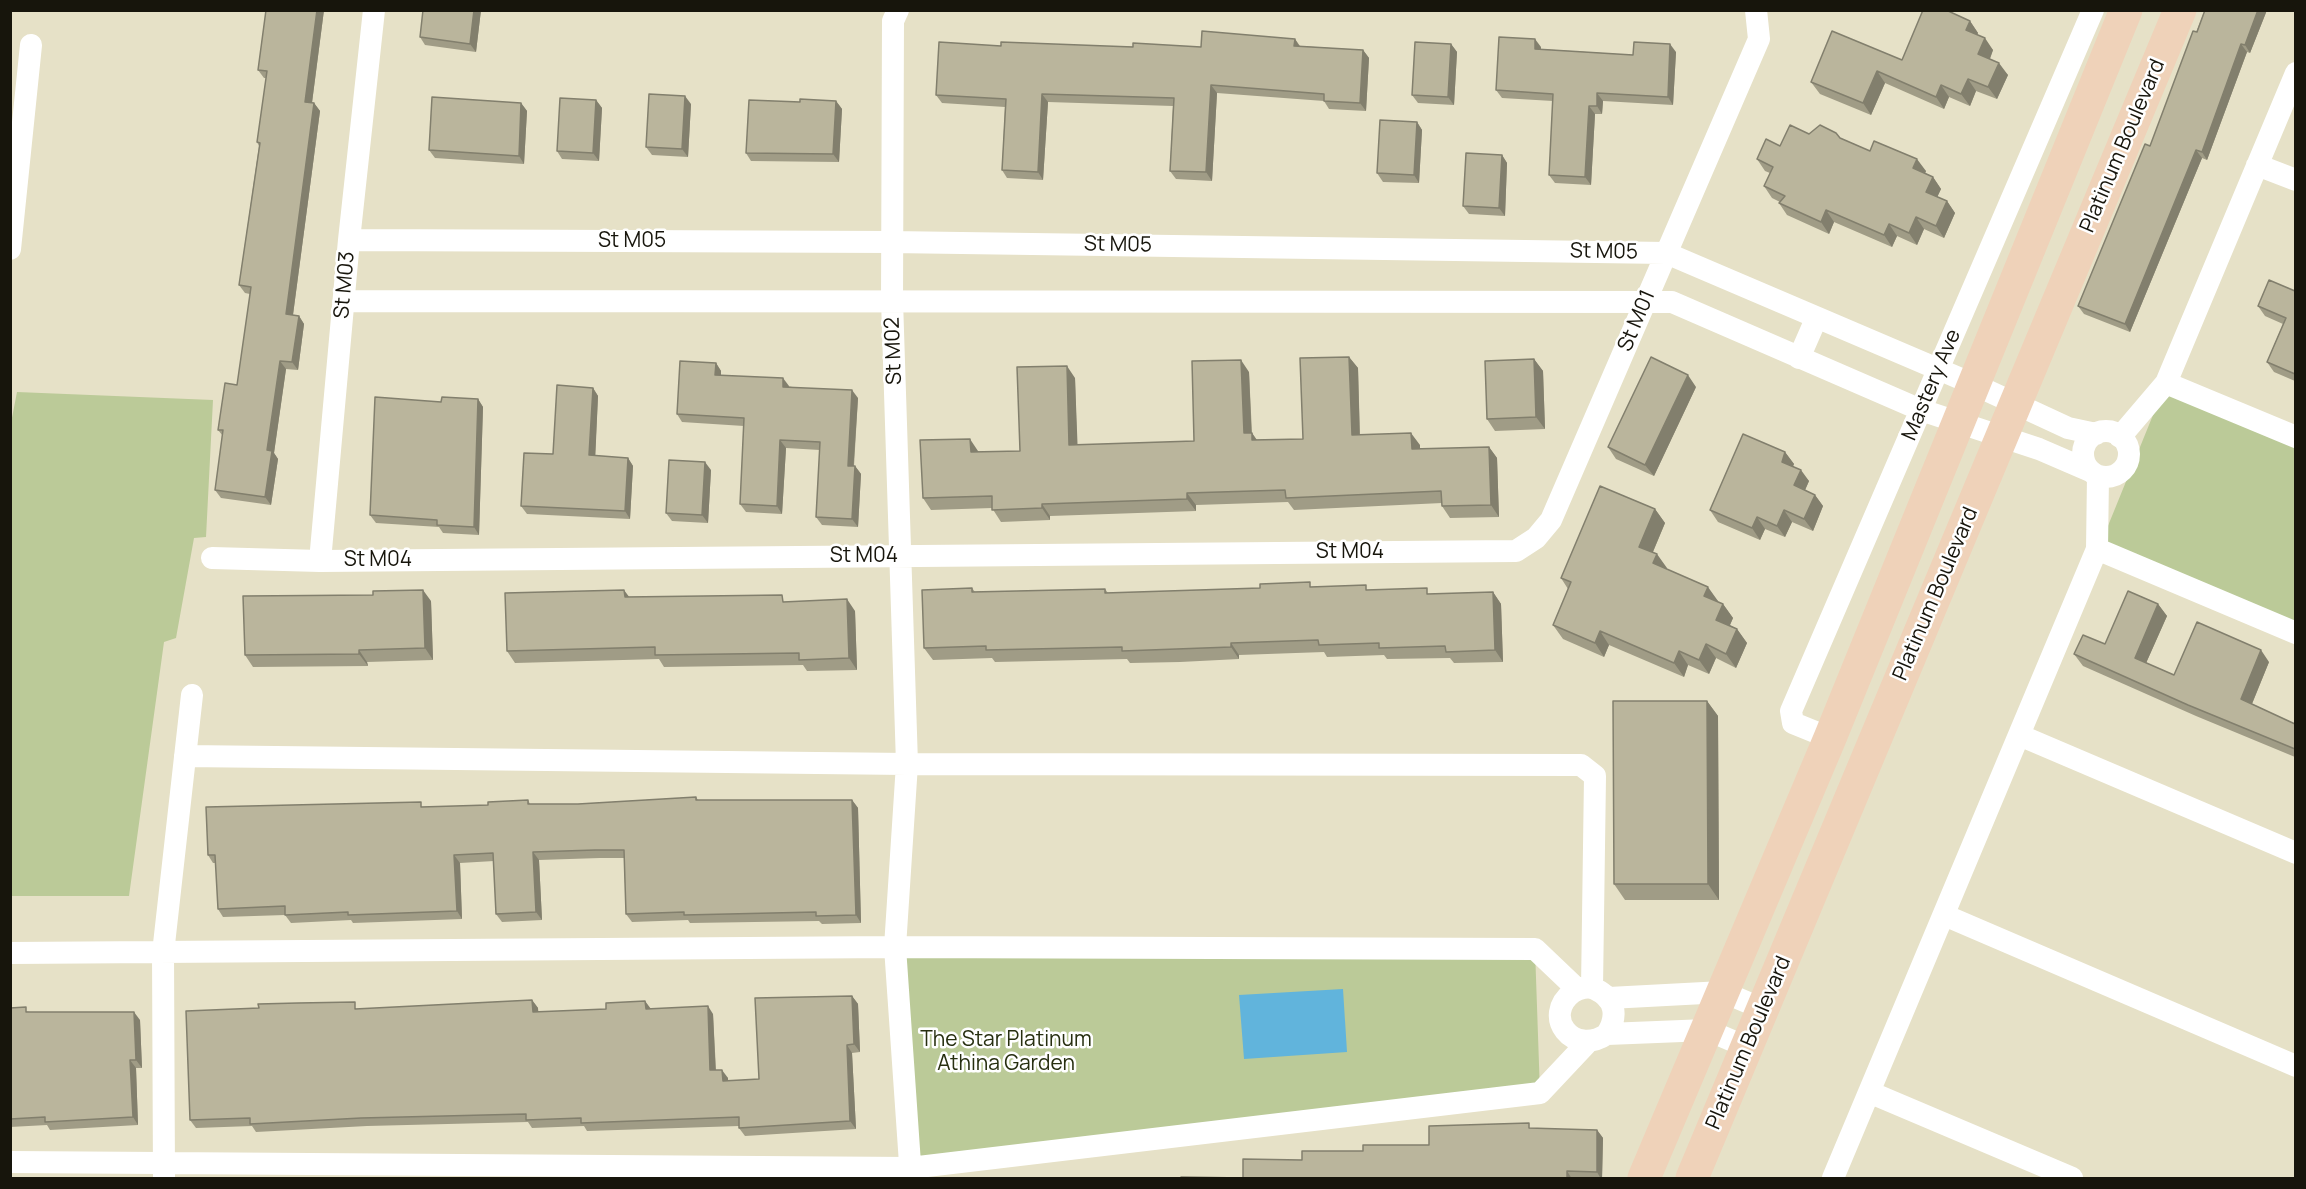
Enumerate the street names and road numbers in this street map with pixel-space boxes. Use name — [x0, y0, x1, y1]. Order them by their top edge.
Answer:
street label: Platinum Boulevard — [2075, 56, 2171, 236]
street label: St M05 — [598, 228, 666, 254]
street label: St M05 — [1084, 232, 1152, 258]
street label: St M05 — [1570, 239, 1638, 265]
street label: St M03 — [330, 250, 360, 320]
street label: St M01 — [1613, 287, 1661, 355]
street label: St M02 — [880, 317, 908, 385]
street label: Mastery Ave — [1897, 326, 1967, 444]
street label: Platinum Boulevard — [1888, 504, 1984, 684]
street label: St M04 — [1316, 539, 1384, 565]
street label: St M04 — [830, 543, 898, 569]
street label: St M04 — [344, 547, 412, 573]
street label: Platinum Boulevard — [1701, 953, 1797, 1133]

